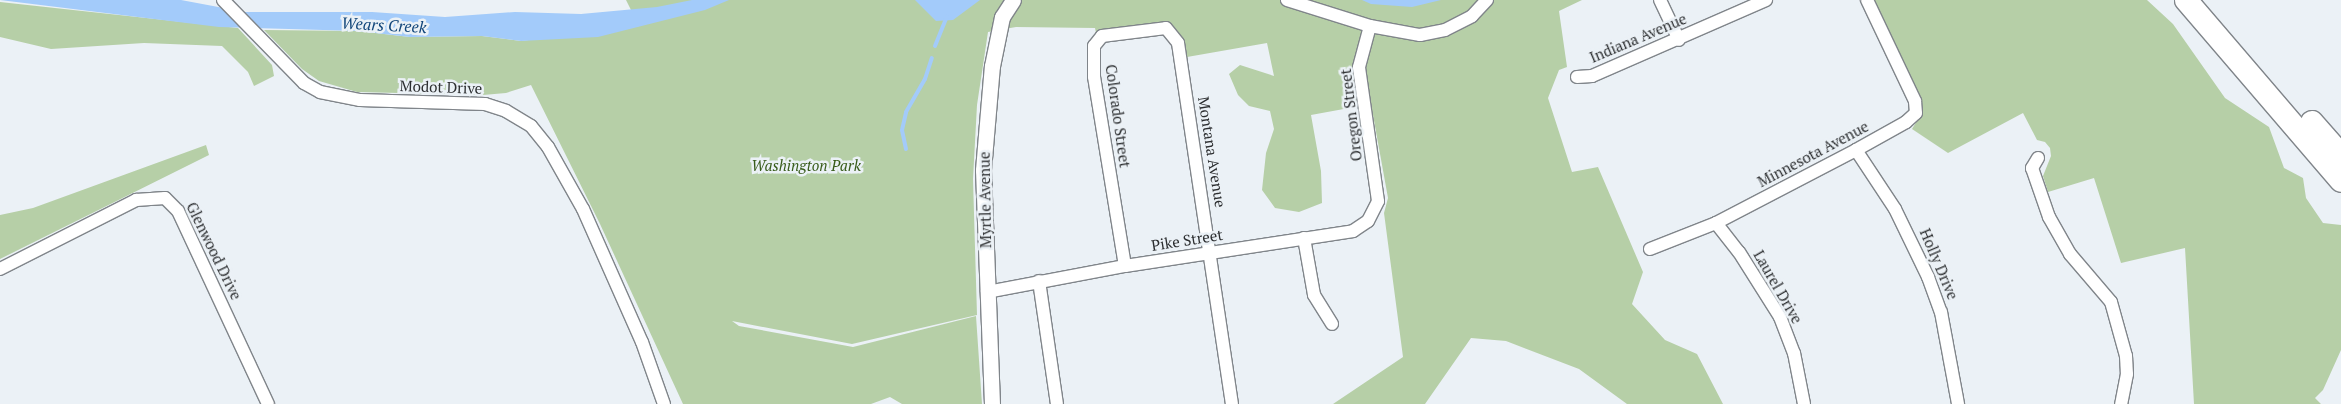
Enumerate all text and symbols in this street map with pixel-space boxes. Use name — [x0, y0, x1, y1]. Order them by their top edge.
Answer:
street label: Indiana Avenue — [1587, 9, 1689, 67]
water label: Wears Creek — [341, 13, 427, 37]
street label: Colorado Street — [1102, 63, 1134, 169]
street label: Oregon Street — [1336, 68, 1366, 162]
street label: Modot Drive — [399, 77, 483, 97]
street label: Montana Avenue — [1194, 95, 1230, 209]
street label: Minnesota Avenue — [1754, 117, 1872, 191]
street label: Myrtle Avenue — [975, 151, 995, 249]
park label: Washington Park — [751, 157, 861, 175]
street label: Glenwood Drive — [183, 199, 245, 303]
street label: Pike Street — [1150, 225, 1224, 255]
street label: Holly Drive — [1916, 226, 1962, 302]
street label: Laurel Drive — [1750, 247, 1806, 327]

